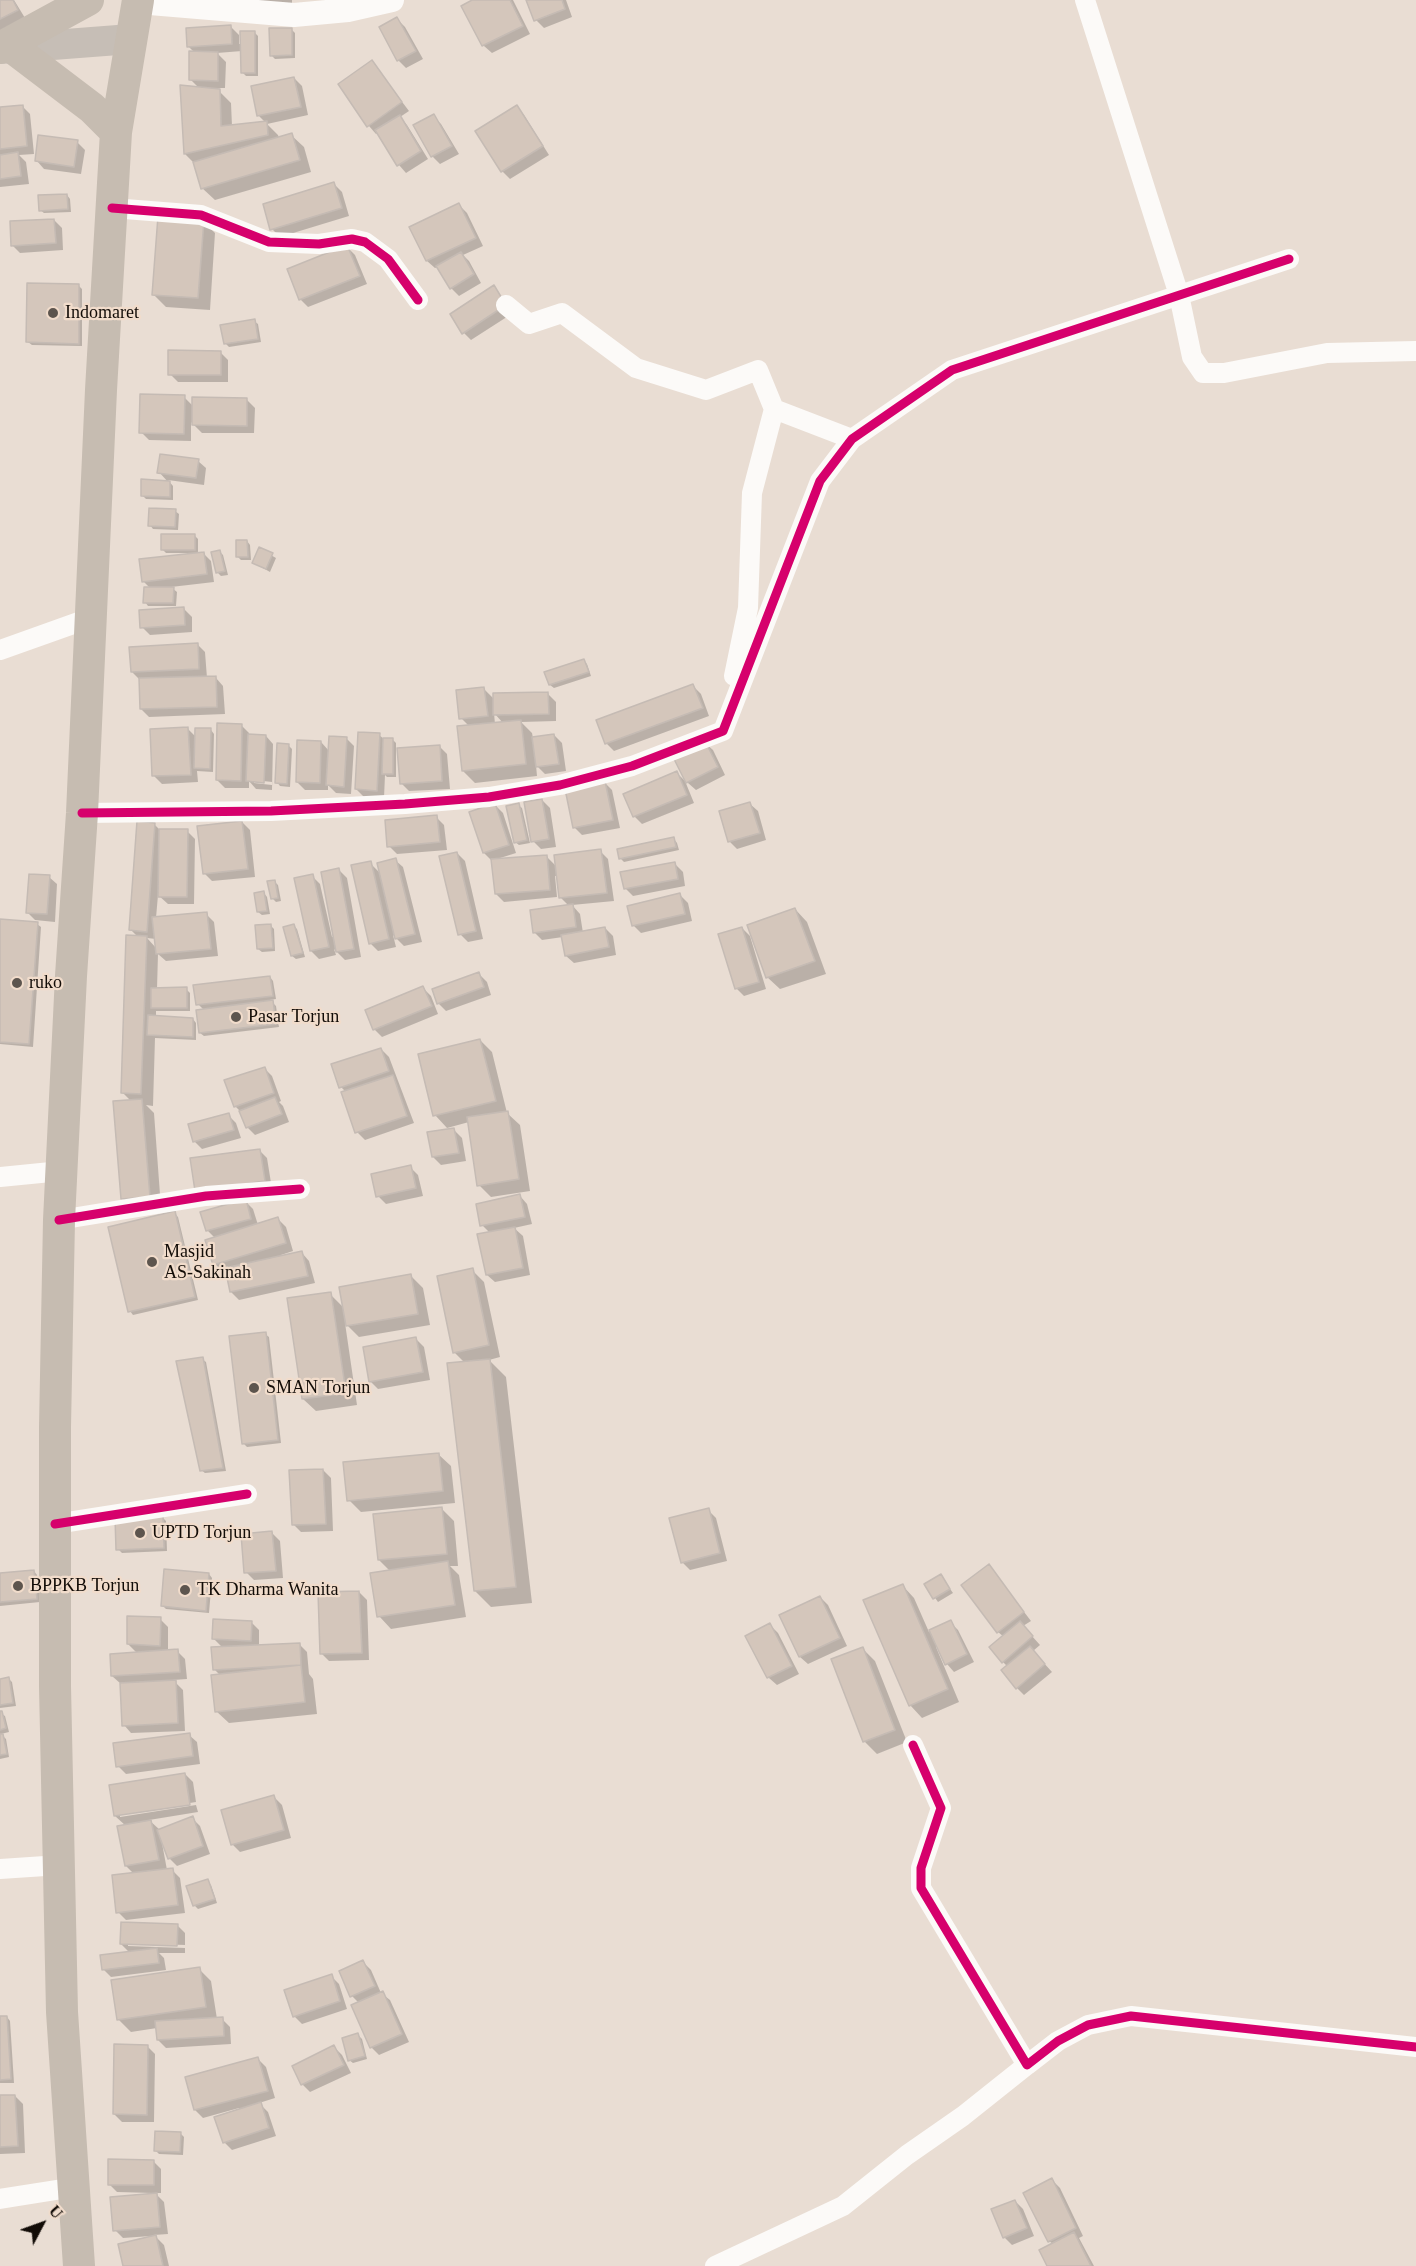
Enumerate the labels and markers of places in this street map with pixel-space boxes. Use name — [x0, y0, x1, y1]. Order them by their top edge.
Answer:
place label: Indomaret — [65, 302, 139, 324]
marker: Indomaret — [46, 306, 60, 320]
place label: ruko — [29, 972, 62, 994]
marker: ruko — [10, 976, 24, 990]
place label: Pasar Torjun — [248, 1006, 339, 1028]
marker: Pasar Torjun — [229, 1010, 243, 1024]
place label: Masjid AS-Sakinah — [164, 1241, 251, 1284]
marker: Masjid AS-Sakinah — [145, 1255, 159, 1269]
place label: SMAN Torjun — [266, 1377, 370, 1399]
marker: SMAN Torjun — [247, 1381, 261, 1395]
place label: UPTD Torjun — [152, 1522, 251, 1544]
marker: UPTD Torjun — [133, 1526, 147, 1540]
place label: BPPKB Torjun — [30, 1575, 139, 1597]
marker: BPPKB Torjun — [11, 1579, 25, 1593]
place label: TK Dharma Wanita — [197, 1579, 338, 1601]
marker: TK Dharma Wanita — [178, 1583, 192, 1597]

